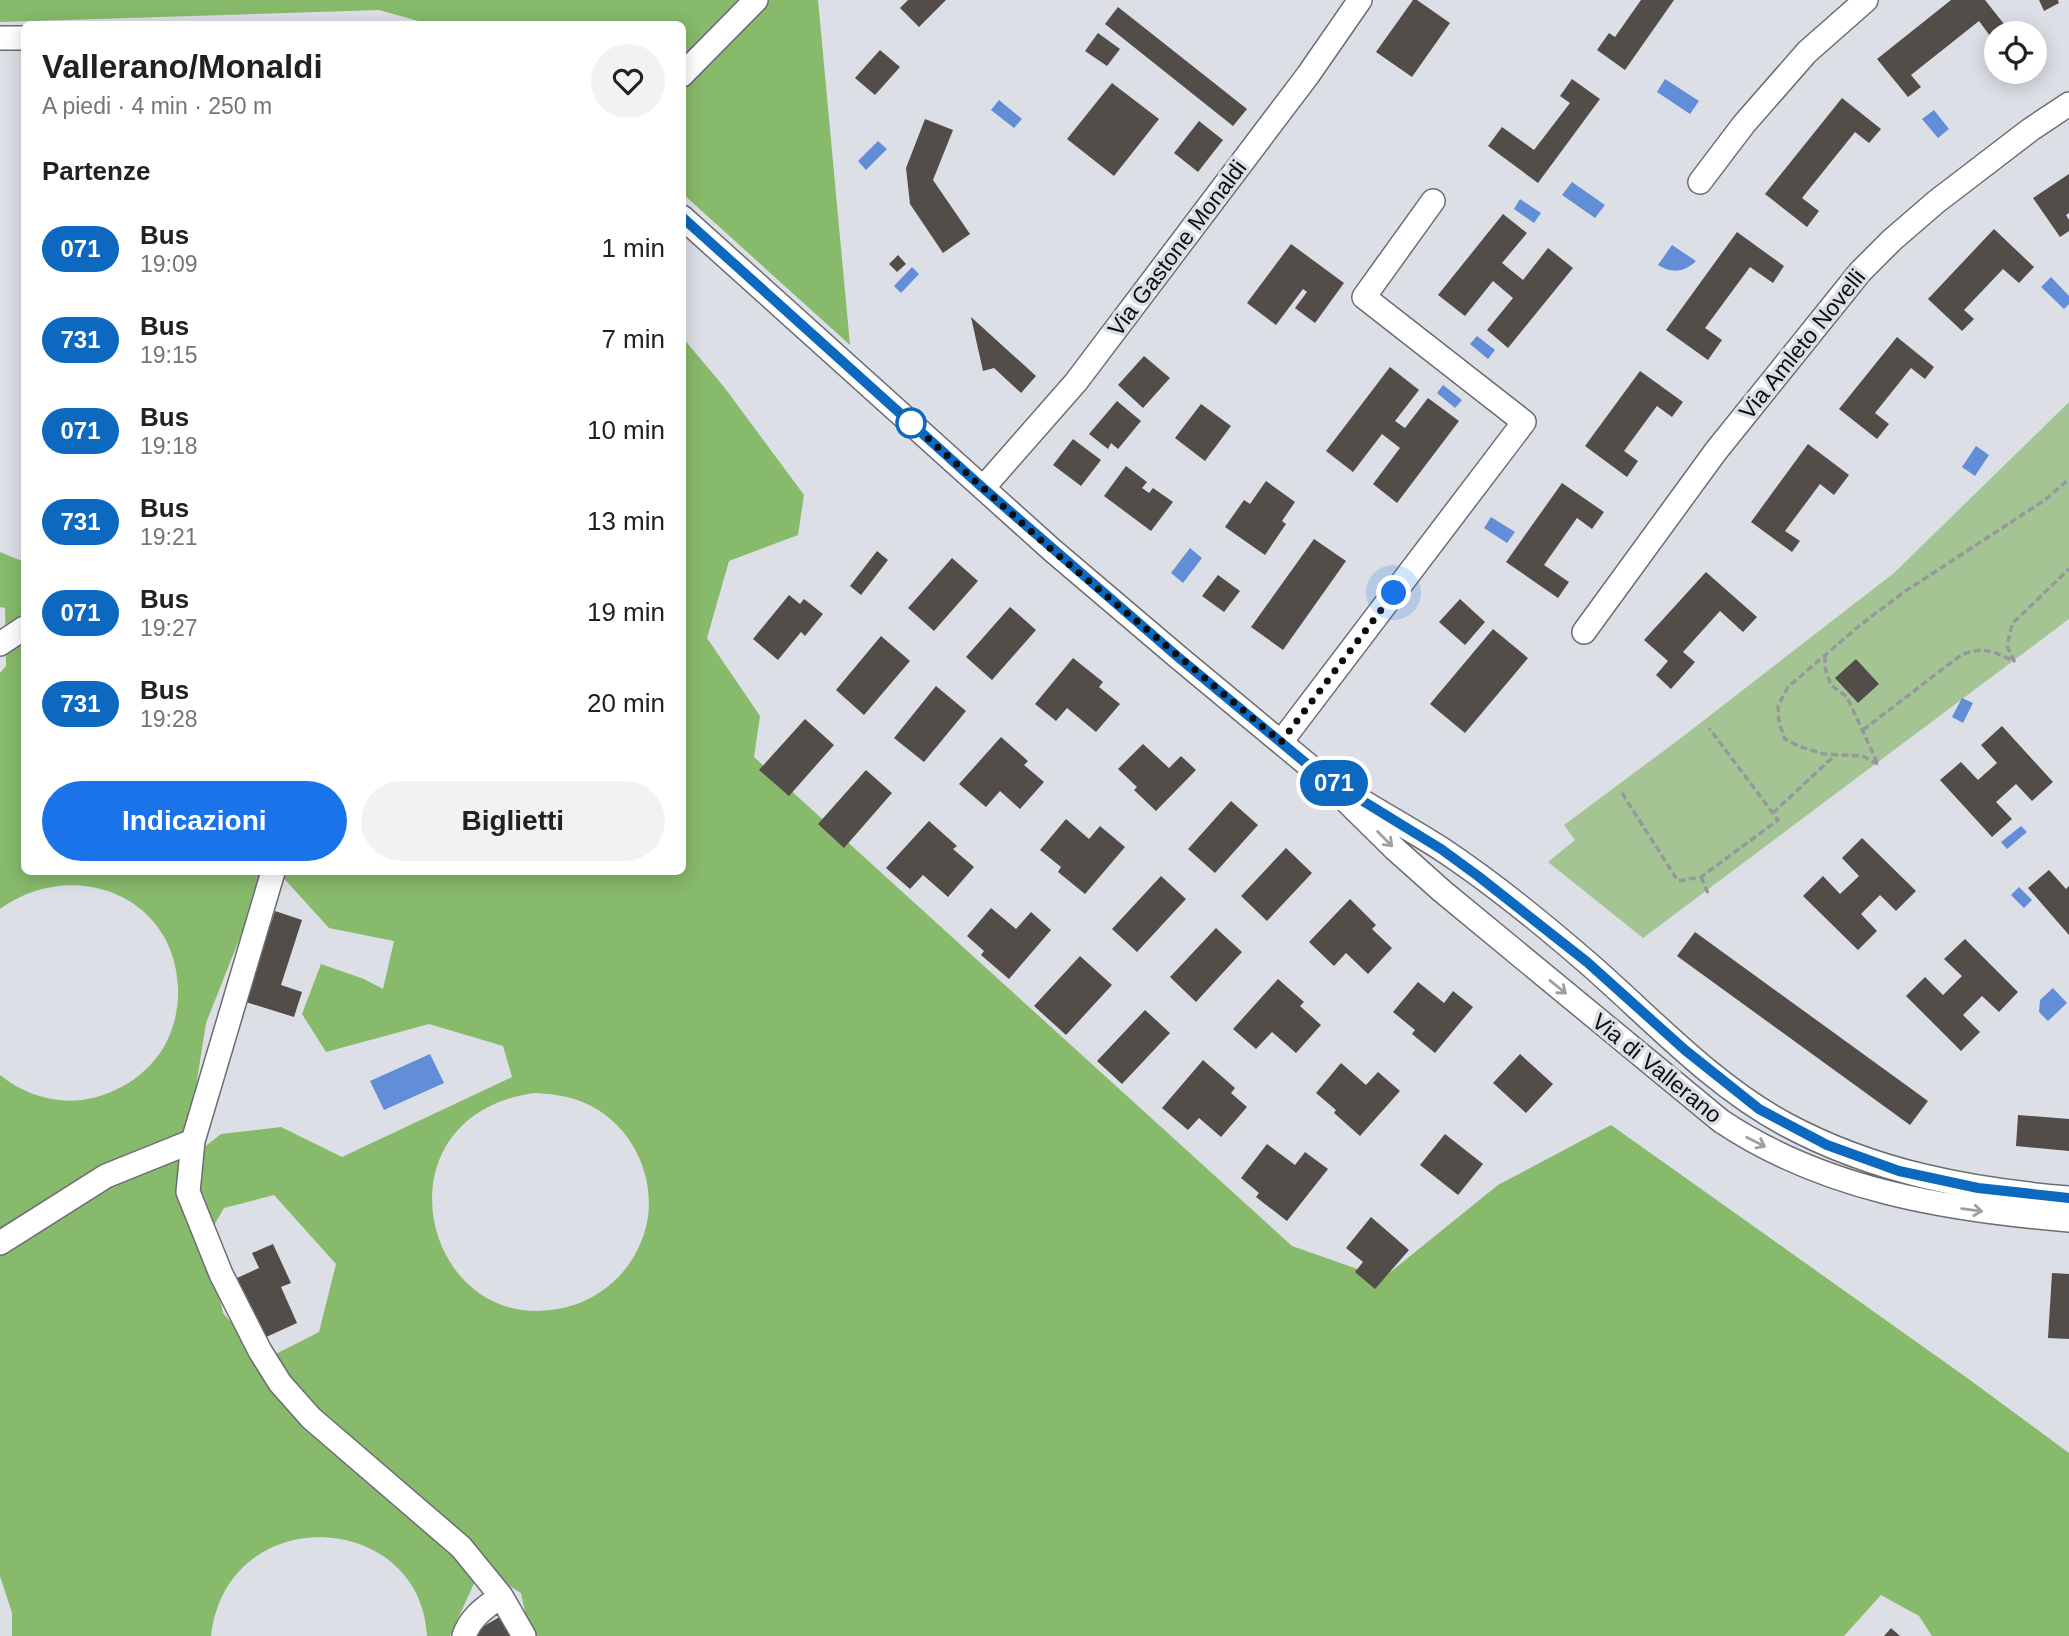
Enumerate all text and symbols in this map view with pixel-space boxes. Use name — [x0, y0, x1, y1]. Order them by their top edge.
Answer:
map controls — [1984, 21, 2047, 84]
button: locate — [1984, 21, 2047, 84]
button: heart — [591, 44, 665, 118]
text: Vallerano/Monaldi — [42, 48, 323, 85]
text: A piedi · 4 min · 250 m — [42, 93, 272, 119]
street label: Via Gastone Monaldi — [1102, 155, 1252, 341]
text: Partenze — [42, 156, 150, 186]
text: Bus — [140, 220, 189, 250]
text: 1 min — [601, 233, 665, 263]
text: 071 — [60, 235, 101, 262]
text: 19:09 — [140, 251, 198, 277]
street label: Via Amleto Novelli — [1734, 264, 1870, 424]
text: Bus — [140, 311, 189, 341]
text: 7 min — [601, 324, 665, 354]
text: 731 — [60, 326, 101, 353]
text: 19:15 — [140, 342, 198, 368]
text: Bus — [140, 402, 189, 432]
unlabelled marker — [896, 408, 926, 438]
text: 10 min — [587, 415, 665, 445]
text: 071 — [60, 417, 101, 444]
text: 19:18 — [140, 433, 198, 459]
text: Bus — [140, 493, 189, 523]
text: 13 min — [587, 506, 665, 536]
text: 731 — [60, 508, 101, 535]
text: 19:21 — [140, 524, 198, 550]
your location — [1376, 575, 1411, 610]
text: Bus — [140, 584, 189, 614]
text: 19 min — [587, 597, 665, 627]
text: 071 — [60, 599, 101, 626]
text: 19:27 — [140, 615, 198, 641]
text: Bus — [140, 675, 189, 705]
text: 20 min — [587, 688, 665, 718]
text: 731 — [60, 690, 101, 717]
text: 19:28 — [140, 706, 198, 732]
line badge: 071 — [1294, 760, 1374, 806]
text: 071 — [1314, 769, 1354, 796]
button: Indicazioni — [42, 781, 347, 861]
button: Biglietti — [361, 781, 665, 861]
one-way arrow — [1376, 830, 1393, 847]
one-way arrow — [1549, 979, 1567, 994]
street label: Via di Vallerano — [1587, 1008, 1727, 1128]
one-way arrow — [1745, 1135, 1766, 1149]
one-way arrow — [1960, 1204, 1983, 1217]

